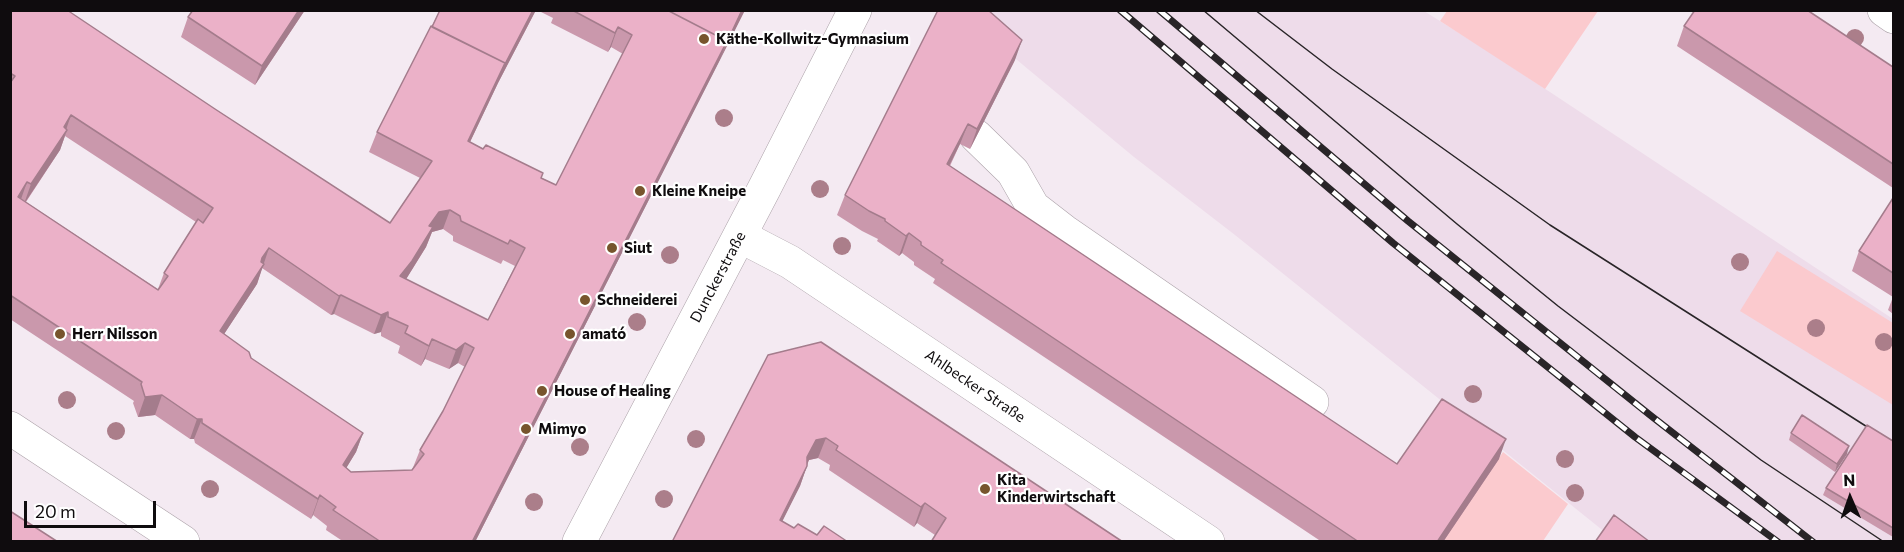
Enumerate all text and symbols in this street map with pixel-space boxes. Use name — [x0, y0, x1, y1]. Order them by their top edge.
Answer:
place label: Käthe-Kollwitz-Gymnasium — [716, 30, 909, 48]
marker: Käthe-Kollwitz-Gymnasium — [697, 32, 711, 46]
place label: Kleine Kneipe — [652, 182, 746, 200]
marker: Kleine Kneipe — [633, 184, 647, 198]
street label: Dunckerstraße — [686, 228, 750, 326]
place label: Siut — [624, 239, 652, 257]
marker: Siut — [605, 241, 619, 255]
place label: Schneiderei — [597, 291, 677, 309]
marker: Schneiderei — [578, 293, 592, 307]
place label: Herr Nilsson — [72, 325, 157, 343]
place label: amató — [582, 325, 626, 343]
marker: Herr Nilsson — [53, 327, 67, 341]
marker: amató — [563, 327, 577, 341]
street label: Ahlbecker Straße — [921, 346, 1029, 426]
place label: House of Healing — [554, 382, 671, 400]
marker: House of Healing — [535, 384, 549, 398]
place label: Mimyo — [538, 420, 586, 438]
marker: Mimyo — [519, 422, 533, 436]
north arrow — [1820, 468, 1880, 528]
text: N — [1843, 470, 1856, 489]
place label: Kita Kinderwirtschaft — [997, 471, 1116, 506]
marker: Kita Kinderwirtschaft — [978, 482, 992, 496]
scale bar — [27, 489, 159, 527]
text: 20 m — [35, 500, 76, 522]

